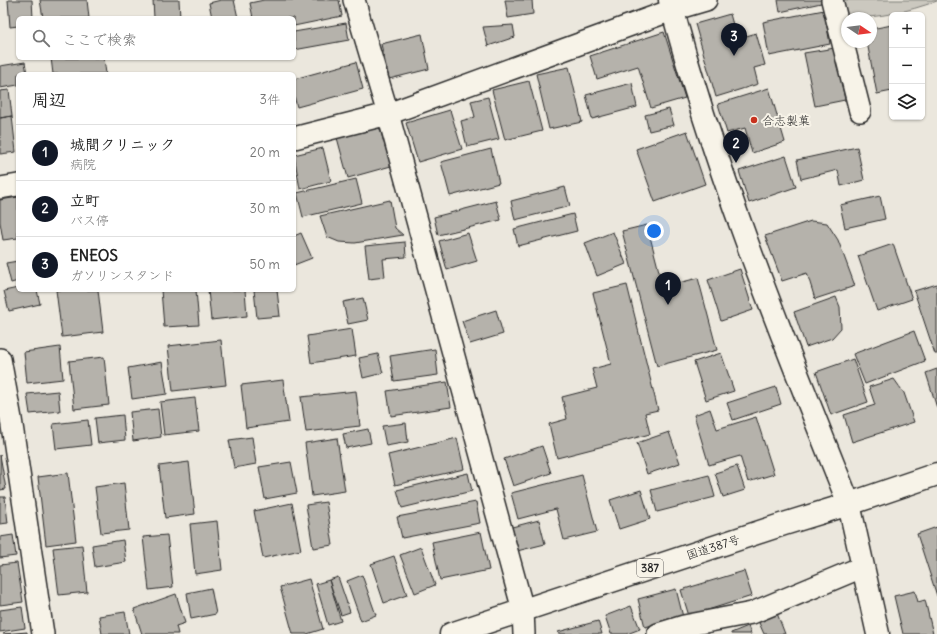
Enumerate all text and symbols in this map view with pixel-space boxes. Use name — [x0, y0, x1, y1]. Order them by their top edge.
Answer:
north arrow — [841, 12, 877, 48]
map controls — [889, 12, 925, 120]
button: + — [889, 12, 925, 48]
search box — [16, 16, 296, 60]
pin: 3 — [721, 23, 747, 56]
icon: search — [30, 27, 52, 49]
text: ここで検索 — [62, 30, 137, 49]
button: − — [889, 48, 925, 84]
button: layers — [889, 84, 925, 120]
text: 周辺 — [32, 89, 66, 111]
text: 3件 — [260, 91, 280, 108]
place label: 合志製菓 — [762, 113, 810, 128]
marker: 合志製菓 — [749, 115, 759, 125]
pin: 2 — [723, 130, 749, 163]
text: 城間クリニック — [70, 135, 175, 154]
text: 1 — [42, 144, 48, 161]
text: 20 m — [250, 144, 280, 161]
text: 病院 — [70, 156, 96, 173]
text: 立町 — [70, 191, 100, 210]
text: 2 — [41, 200, 49, 217]
text: 30 m — [250, 200, 280, 217]
text: バス停 — [70, 212, 109, 229]
your location — [644, 221, 664, 241]
text: ENEOS — [70, 246, 118, 265]
text: 3 — [41, 256, 49, 273]
text: 50 m — [249, 256, 280, 273]
text: ガソリンスタンド — [70, 267, 174, 284]
pin: 1 — [655, 272, 681, 305]
street label: 国道387号 — [684, 531, 742, 563]
road number: 387 — [637, 559, 663, 577]

